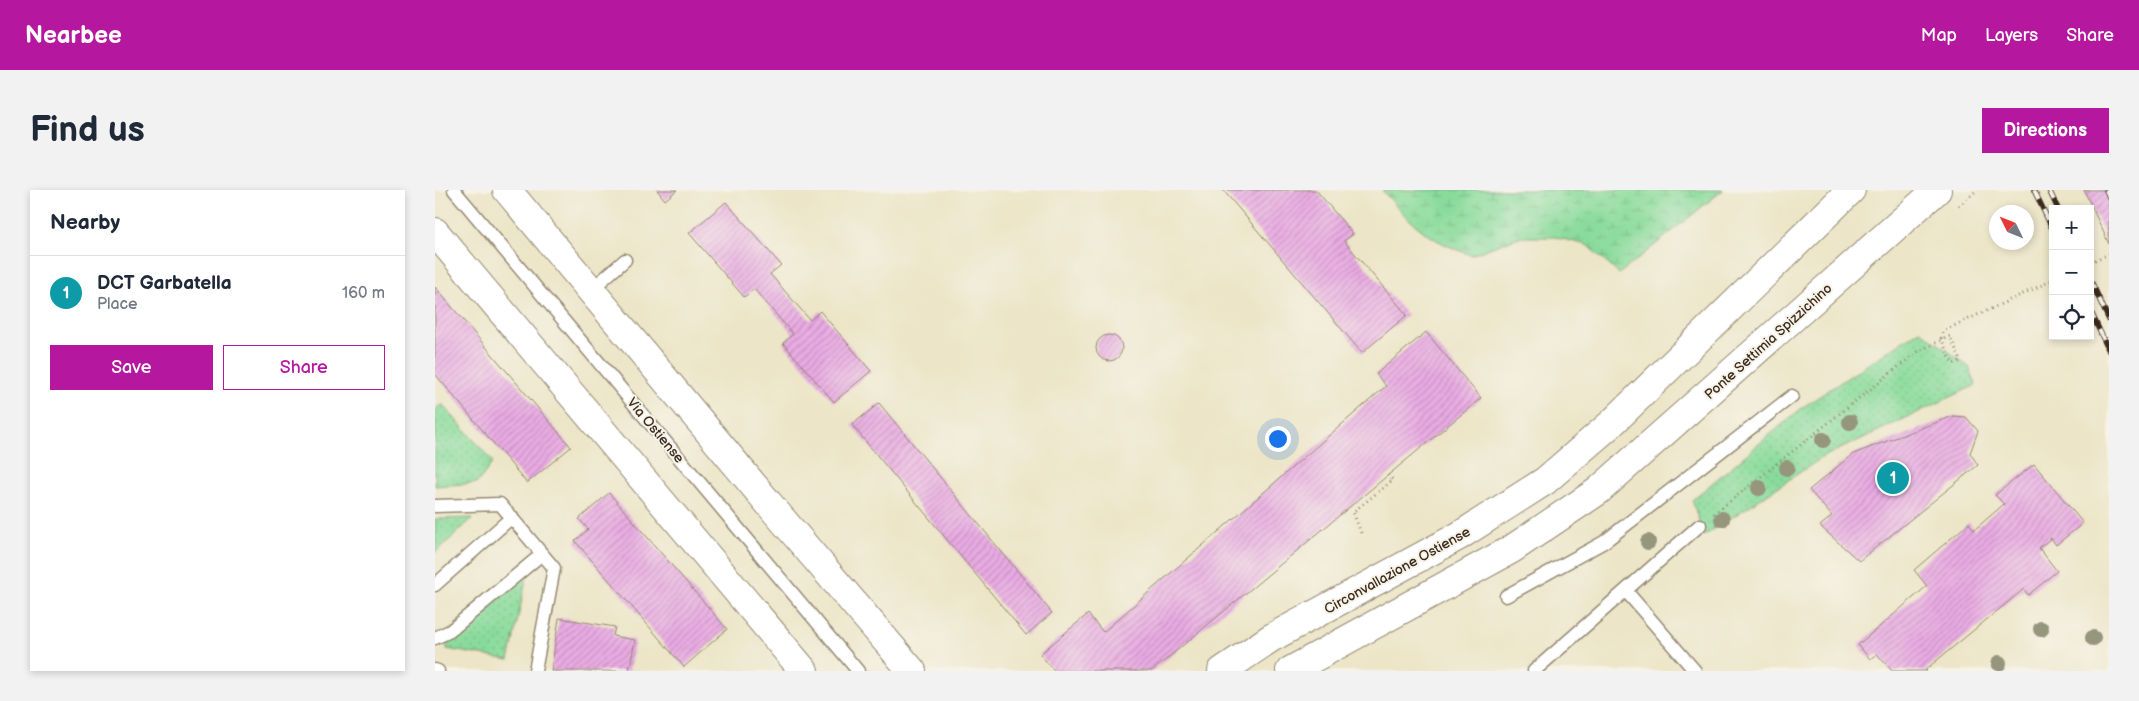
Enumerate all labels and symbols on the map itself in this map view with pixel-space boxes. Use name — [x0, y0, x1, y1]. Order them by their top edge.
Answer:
north arrow — [1989, 205, 2034, 250]
street label: Ponte Settimia Spizzichino — [1701, 280, 1836, 403]
street label: Via Ostiense — [623, 394, 688, 467]
your location — [1265, 426, 1291, 452]
pin: 1 — [1877, 459, 1909, 497]
street label: Circonvallazione Ostiense — [1321, 523, 1473, 618]

